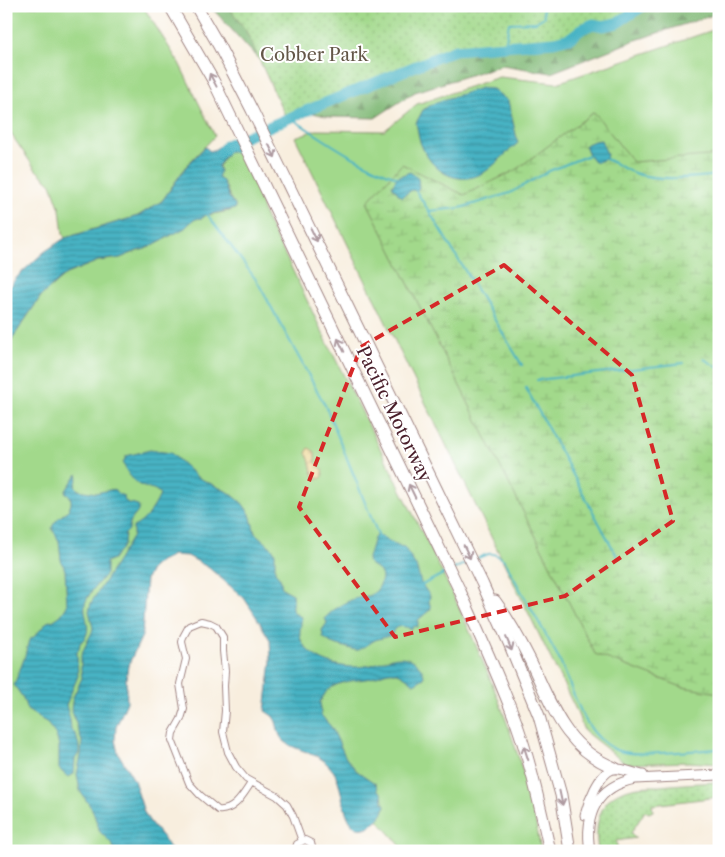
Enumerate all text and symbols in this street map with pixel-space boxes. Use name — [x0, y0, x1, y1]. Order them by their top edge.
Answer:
park label: Cobber Park — [260, 44, 370, 66]
one-way arrow — [208, 73, 218, 88]
one-way arrow — [267, 143, 277, 158]
one-way arrow — [309, 227, 319, 242]
one-way arrow — [336, 338, 345, 353]
street label: Pacific Motorway — [351, 342, 437, 487]
one-way arrow — [407, 484, 417, 499]
one-way arrow — [463, 544, 472, 559]
one-way arrow — [504, 636, 514, 651]
one-way arrow — [520, 745, 530, 761]
one-way arrow — [557, 789, 566, 805]

